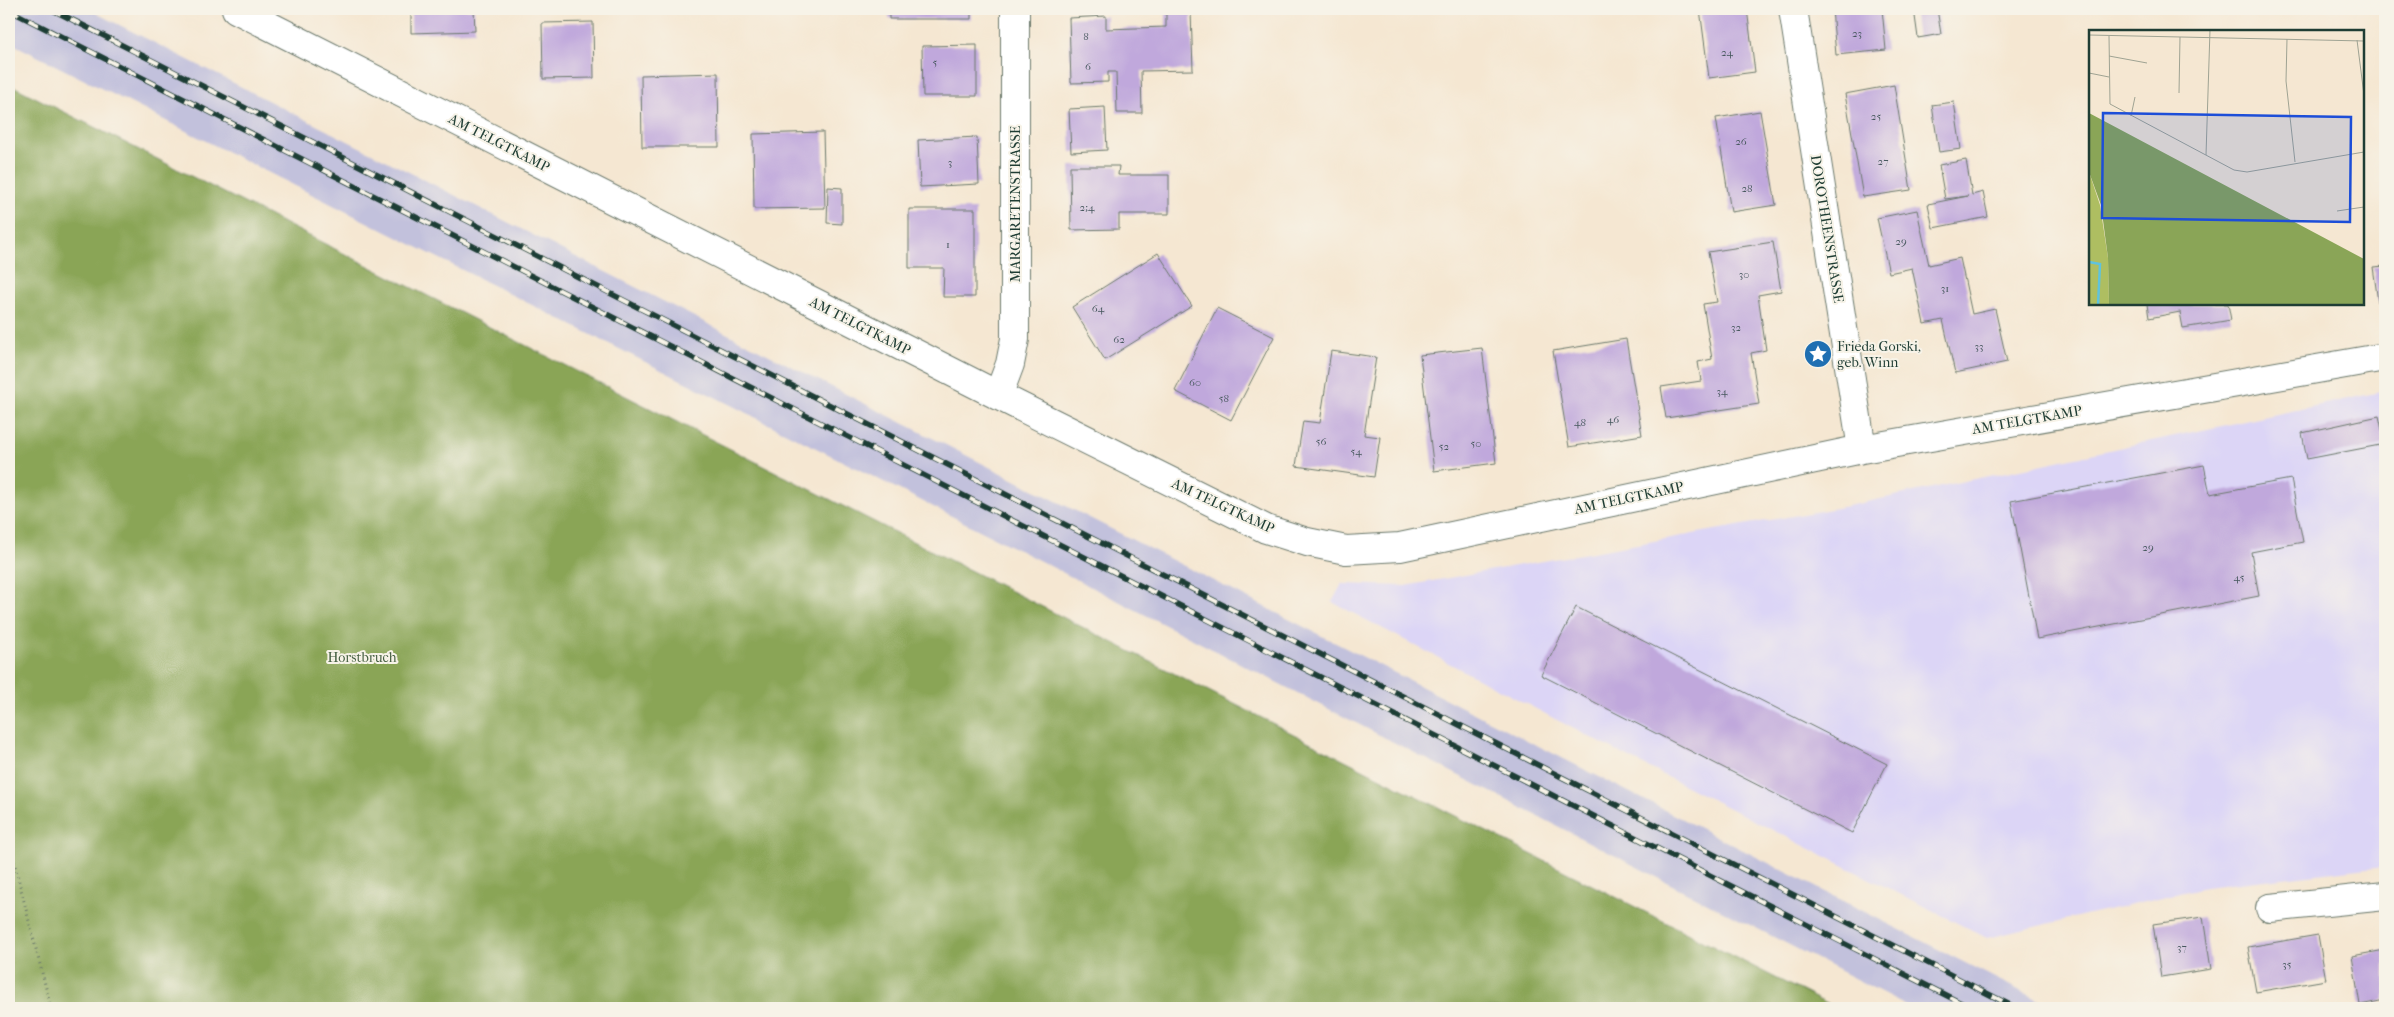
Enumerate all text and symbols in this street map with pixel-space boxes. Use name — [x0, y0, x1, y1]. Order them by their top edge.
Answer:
house number: 23 — [1852, 27, 1862, 40]
house number: 8 — [1083, 30, 1089, 43]
inset map — [2089, 30, 2364, 305]
house number: 24 — [1721, 46, 1734, 59]
house number: 5 — [933, 56, 938, 69]
house number: 6 — [1085, 60, 1091, 73]
street label: AM TELGTKAMP — [445, 110, 553, 176]
house number: 25 — [1871, 110, 1881, 123]
street label: MARGARETENSTRASSE — [1007, 125, 1024, 282]
house number: 26 — [1735, 135, 1747, 148]
street label: DOROTHEENSTRASSE — [1807, 154, 1847, 305]
house number: 27 — [1878, 155, 1888, 168]
house number: 3 — [948, 156, 952, 169]
house number: 28 — [1741, 182, 1753, 195]
house number: 2;4 — [1080, 201, 1095, 214]
house number: 29 — [1895, 235, 1907, 248]
house number: 1 — [946, 238, 950, 251]
house number: 30 — [1739, 268, 1749, 281]
house number: 31 — [1941, 282, 1949, 295]
street label: AM TELGTKAMP — [806, 293, 914, 359]
house number: 64 — [1092, 302, 1105, 315]
house number: 32 — [1731, 321, 1741, 334]
house number: 62 — [1113, 333, 1125, 346]
place label: Frieda Gorski, geb. Winn — [1837, 338, 1921, 371]
place icon: Frieda Gorski, geb. Winn — [1803, 339, 1833, 369]
house number: 33 — [1974, 340, 1984, 353]
house number: 60 — [1189, 376, 1201, 389]
house number: 34 — [1716, 385, 1728, 398]
house number: 58 — [1219, 392, 1229, 405]
street label: AM TELGTKAMP — [1970, 402, 2084, 438]
house number: 46 — [1607, 413, 1619, 426]
house number: 48 — [1574, 416, 1586, 429]
house number: 56 — [1316, 435, 1326, 448]
house number: 50 — [1471, 437, 1481, 450]
house number: 52 — [1439, 440, 1450, 453]
house number: 54 — [1350, 445, 1362, 458]
street label: AM TELGTKAMP — [1168, 474, 1277, 537]
street label: AM TELGTKAMP — [1572, 478, 1686, 518]
house number: 29 — [2142, 541, 2154, 554]
house number: 45 — [2234, 571, 2245, 584]
park label: Horstbruch — [327, 649, 397, 666]
house number: 37 — [2177, 941, 2187, 954]
house number: 35 — [2282, 958, 2292, 971]

